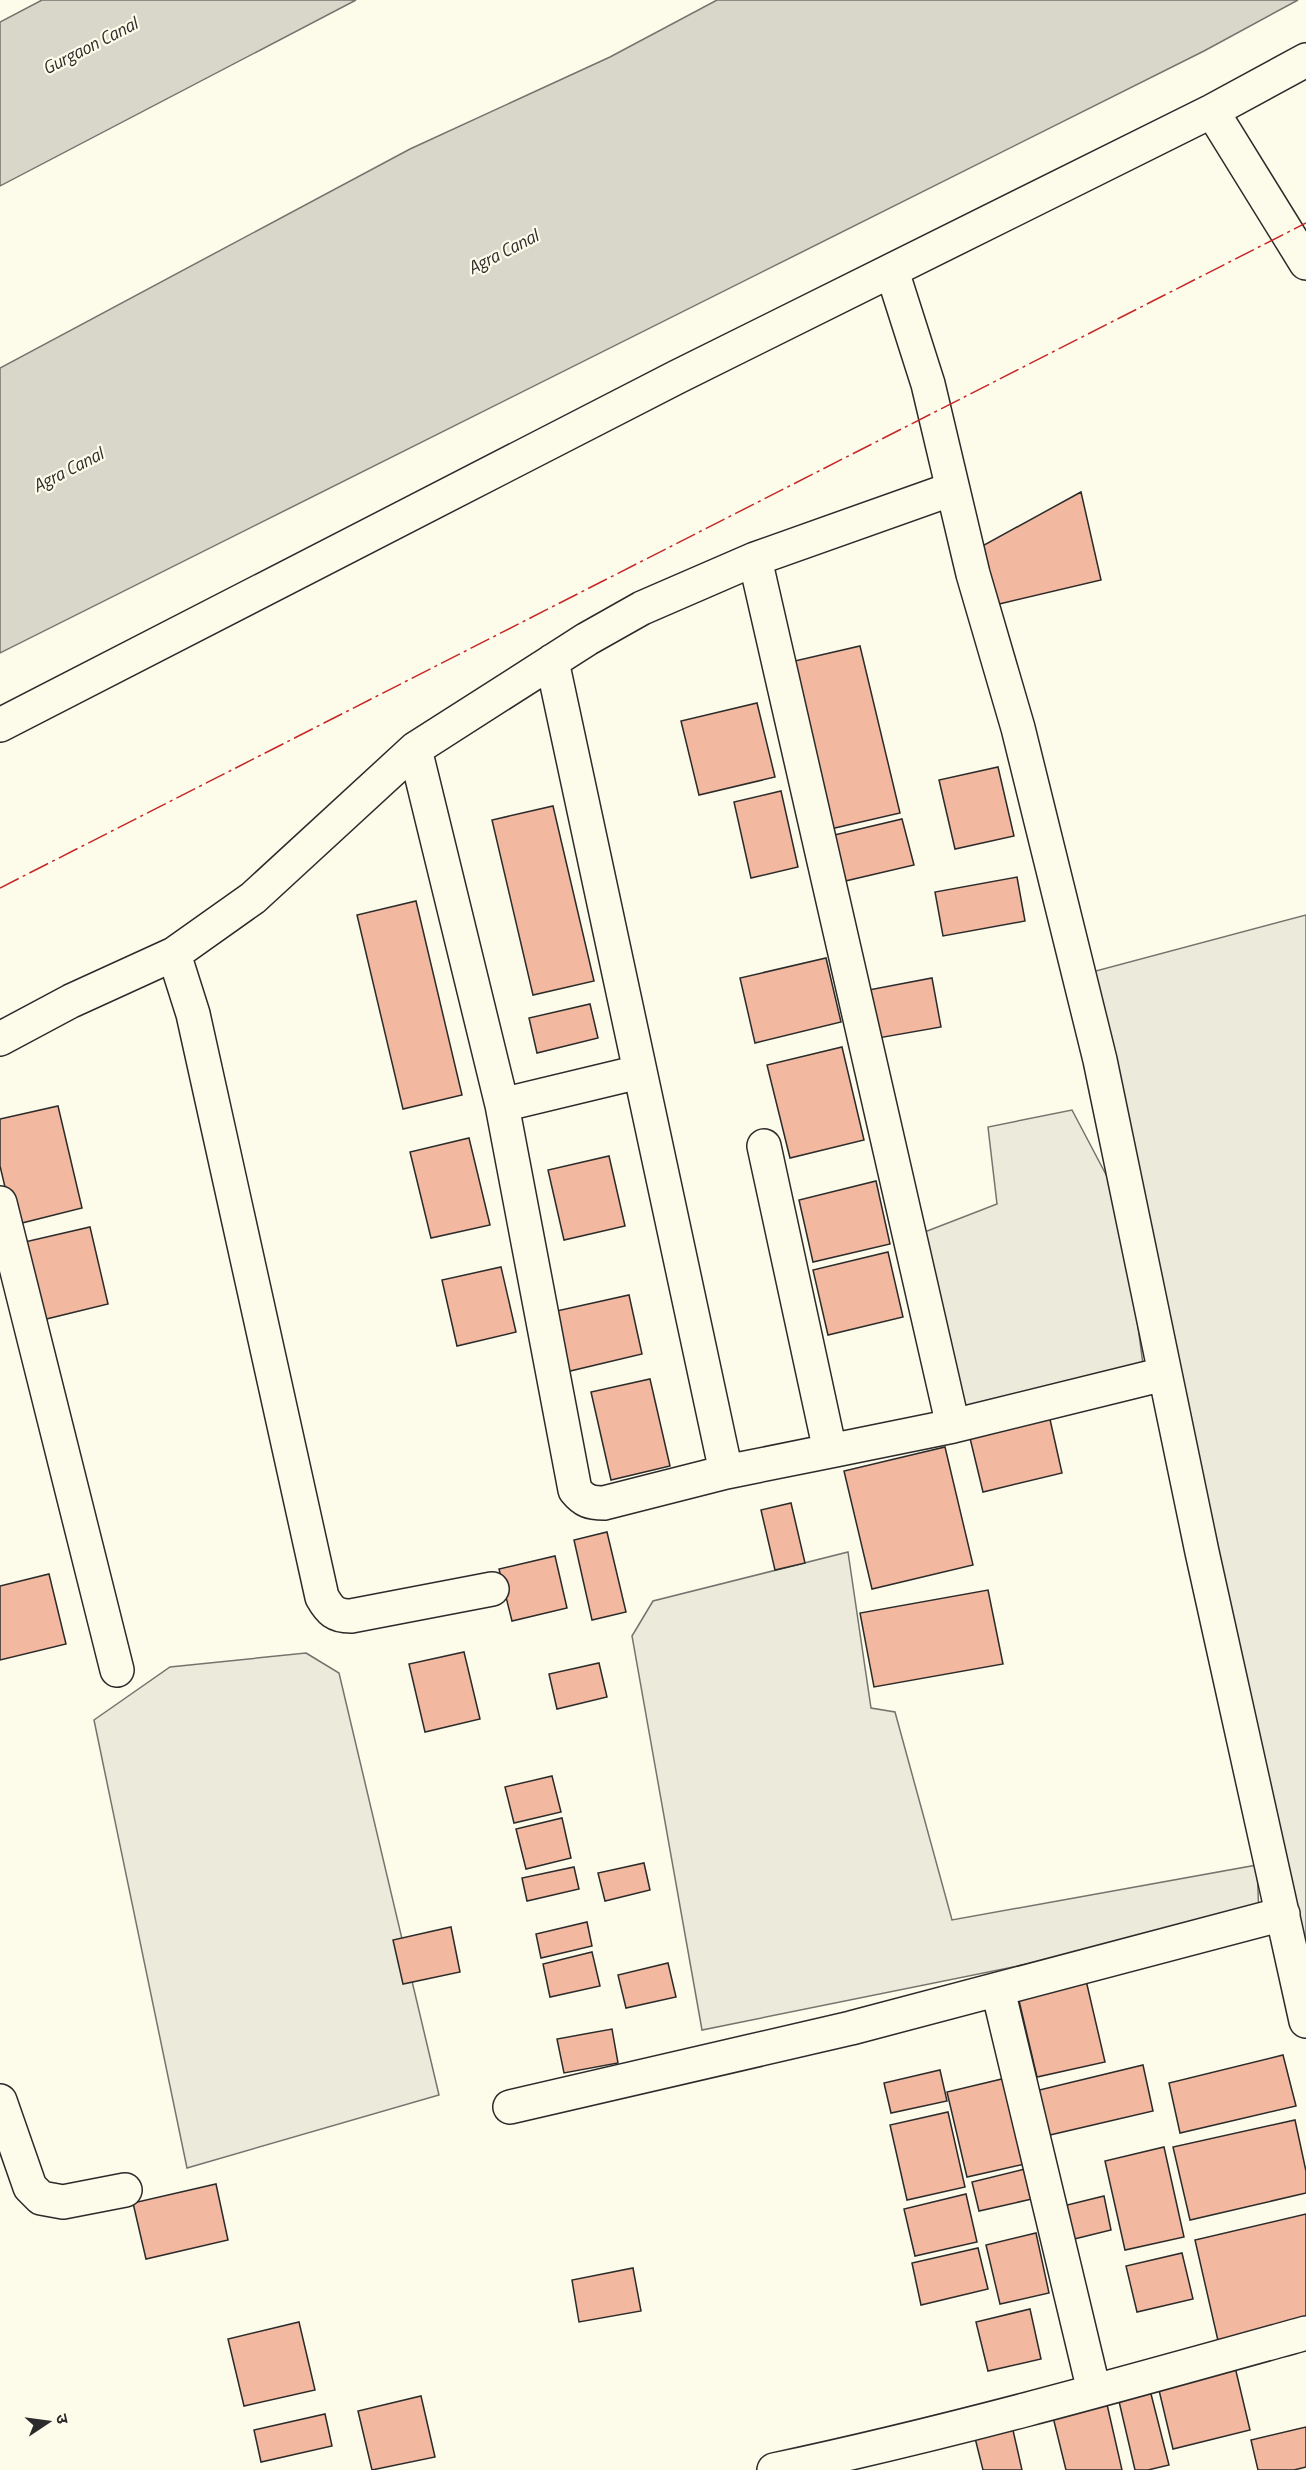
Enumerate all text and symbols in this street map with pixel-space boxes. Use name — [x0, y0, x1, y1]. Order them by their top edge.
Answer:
water label: Gurgaon Canal — [37, 9, 144, 81]
water label: Agra Canal — [463, 221, 545, 281]
water label: Agra Canal — [28, 439, 110, 499]
north arrow — [18, 2392, 78, 2452]
text: उ — [50, 2411, 76, 2427]

